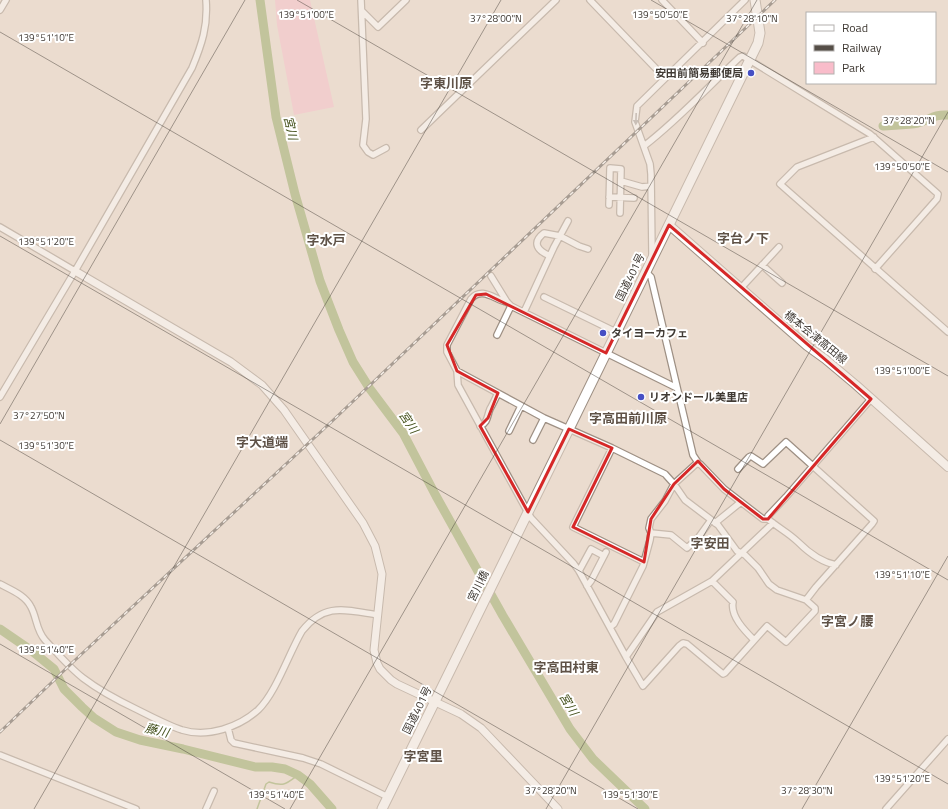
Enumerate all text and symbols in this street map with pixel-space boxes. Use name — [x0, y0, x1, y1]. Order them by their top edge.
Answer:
text: 139°51'00"E — [278, 7, 335, 22]
text: 139°50'50"E — [632, 7, 689, 22]
text: 37°28'00"N — [470, 11, 522, 26]
text: 37°28'10"N — [726, 11, 778, 26]
legend — [806, 12, 936, 84]
text: Road — [842, 18, 868, 37]
text: 139°51'10"E — [18, 30, 75, 45]
text: Railway — [842, 38, 882, 57]
text: Park — [842, 58, 865, 77]
place label: 安田前簡易郵便局 — [655, 65, 743, 81]
marker: 安田前簡易郵便局 — [746, 68, 756, 78]
district label: 字東川原 — [420, 73, 472, 93]
one-way arrow — [633, 113, 640, 125]
text: 37°28'20"N — [883, 113, 935, 128]
water label: 宮川 — [279, 114, 303, 144]
text: 139°50'50"E — [874, 159, 931, 174]
district label: 字台ノ下 — [717, 228, 769, 248]
district label: 字水戸 — [306, 230, 346, 250]
text: 139°51'20"E — [18, 234, 75, 249]
street label: 国道401号 — [612, 250, 648, 304]
street label: 橋本会津高田線 — [781, 307, 851, 367]
place label: タイヨーカフェ — [611, 325, 688, 341]
marker: タイヨーカフェ — [598, 328, 608, 338]
text: 139°51'00"E — [874, 363, 931, 378]
place label: リオンドール美里店 — [649, 389, 748, 405]
marker: リオンドール美里店 — [636, 392, 646, 402]
water label: 宮川 — [394, 407, 425, 439]
text: 37°27'50"N — [13, 408, 65, 423]
district label: 字高田前川原 — [589, 408, 667, 428]
district label: 字大道端 — [236, 432, 288, 452]
text: 139°51'30"E — [18, 438, 75, 453]
district label: 字安田 — [690, 533, 730, 553]
text: 139°51'10"E — [874, 567, 931, 582]
street label: 宮川橋 — [464, 568, 492, 604]
district label: 字宮ノ腰 — [821, 611, 873, 631]
text: 139°51'40"E — [18, 642, 75, 657]
district label: 字高田村東 — [533, 657, 599, 677]
street label: 国道401号 — [399, 683, 435, 737]
water label: 宮川 — [555, 689, 584, 721]
water label: 藤川 — [143, 718, 173, 743]
district label: 字宮里 — [403, 746, 443, 766]
text: 139°51'20"E — [874, 771, 931, 786]
text: 37°28'20"N — [525, 783, 577, 798]
text: 37°28'30"N — [781, 783, 833, 798]
text: 139°51'40"E — [248, 787, 305, 802]
text: 139°51'30"E — [602, 787, 659, 802]

